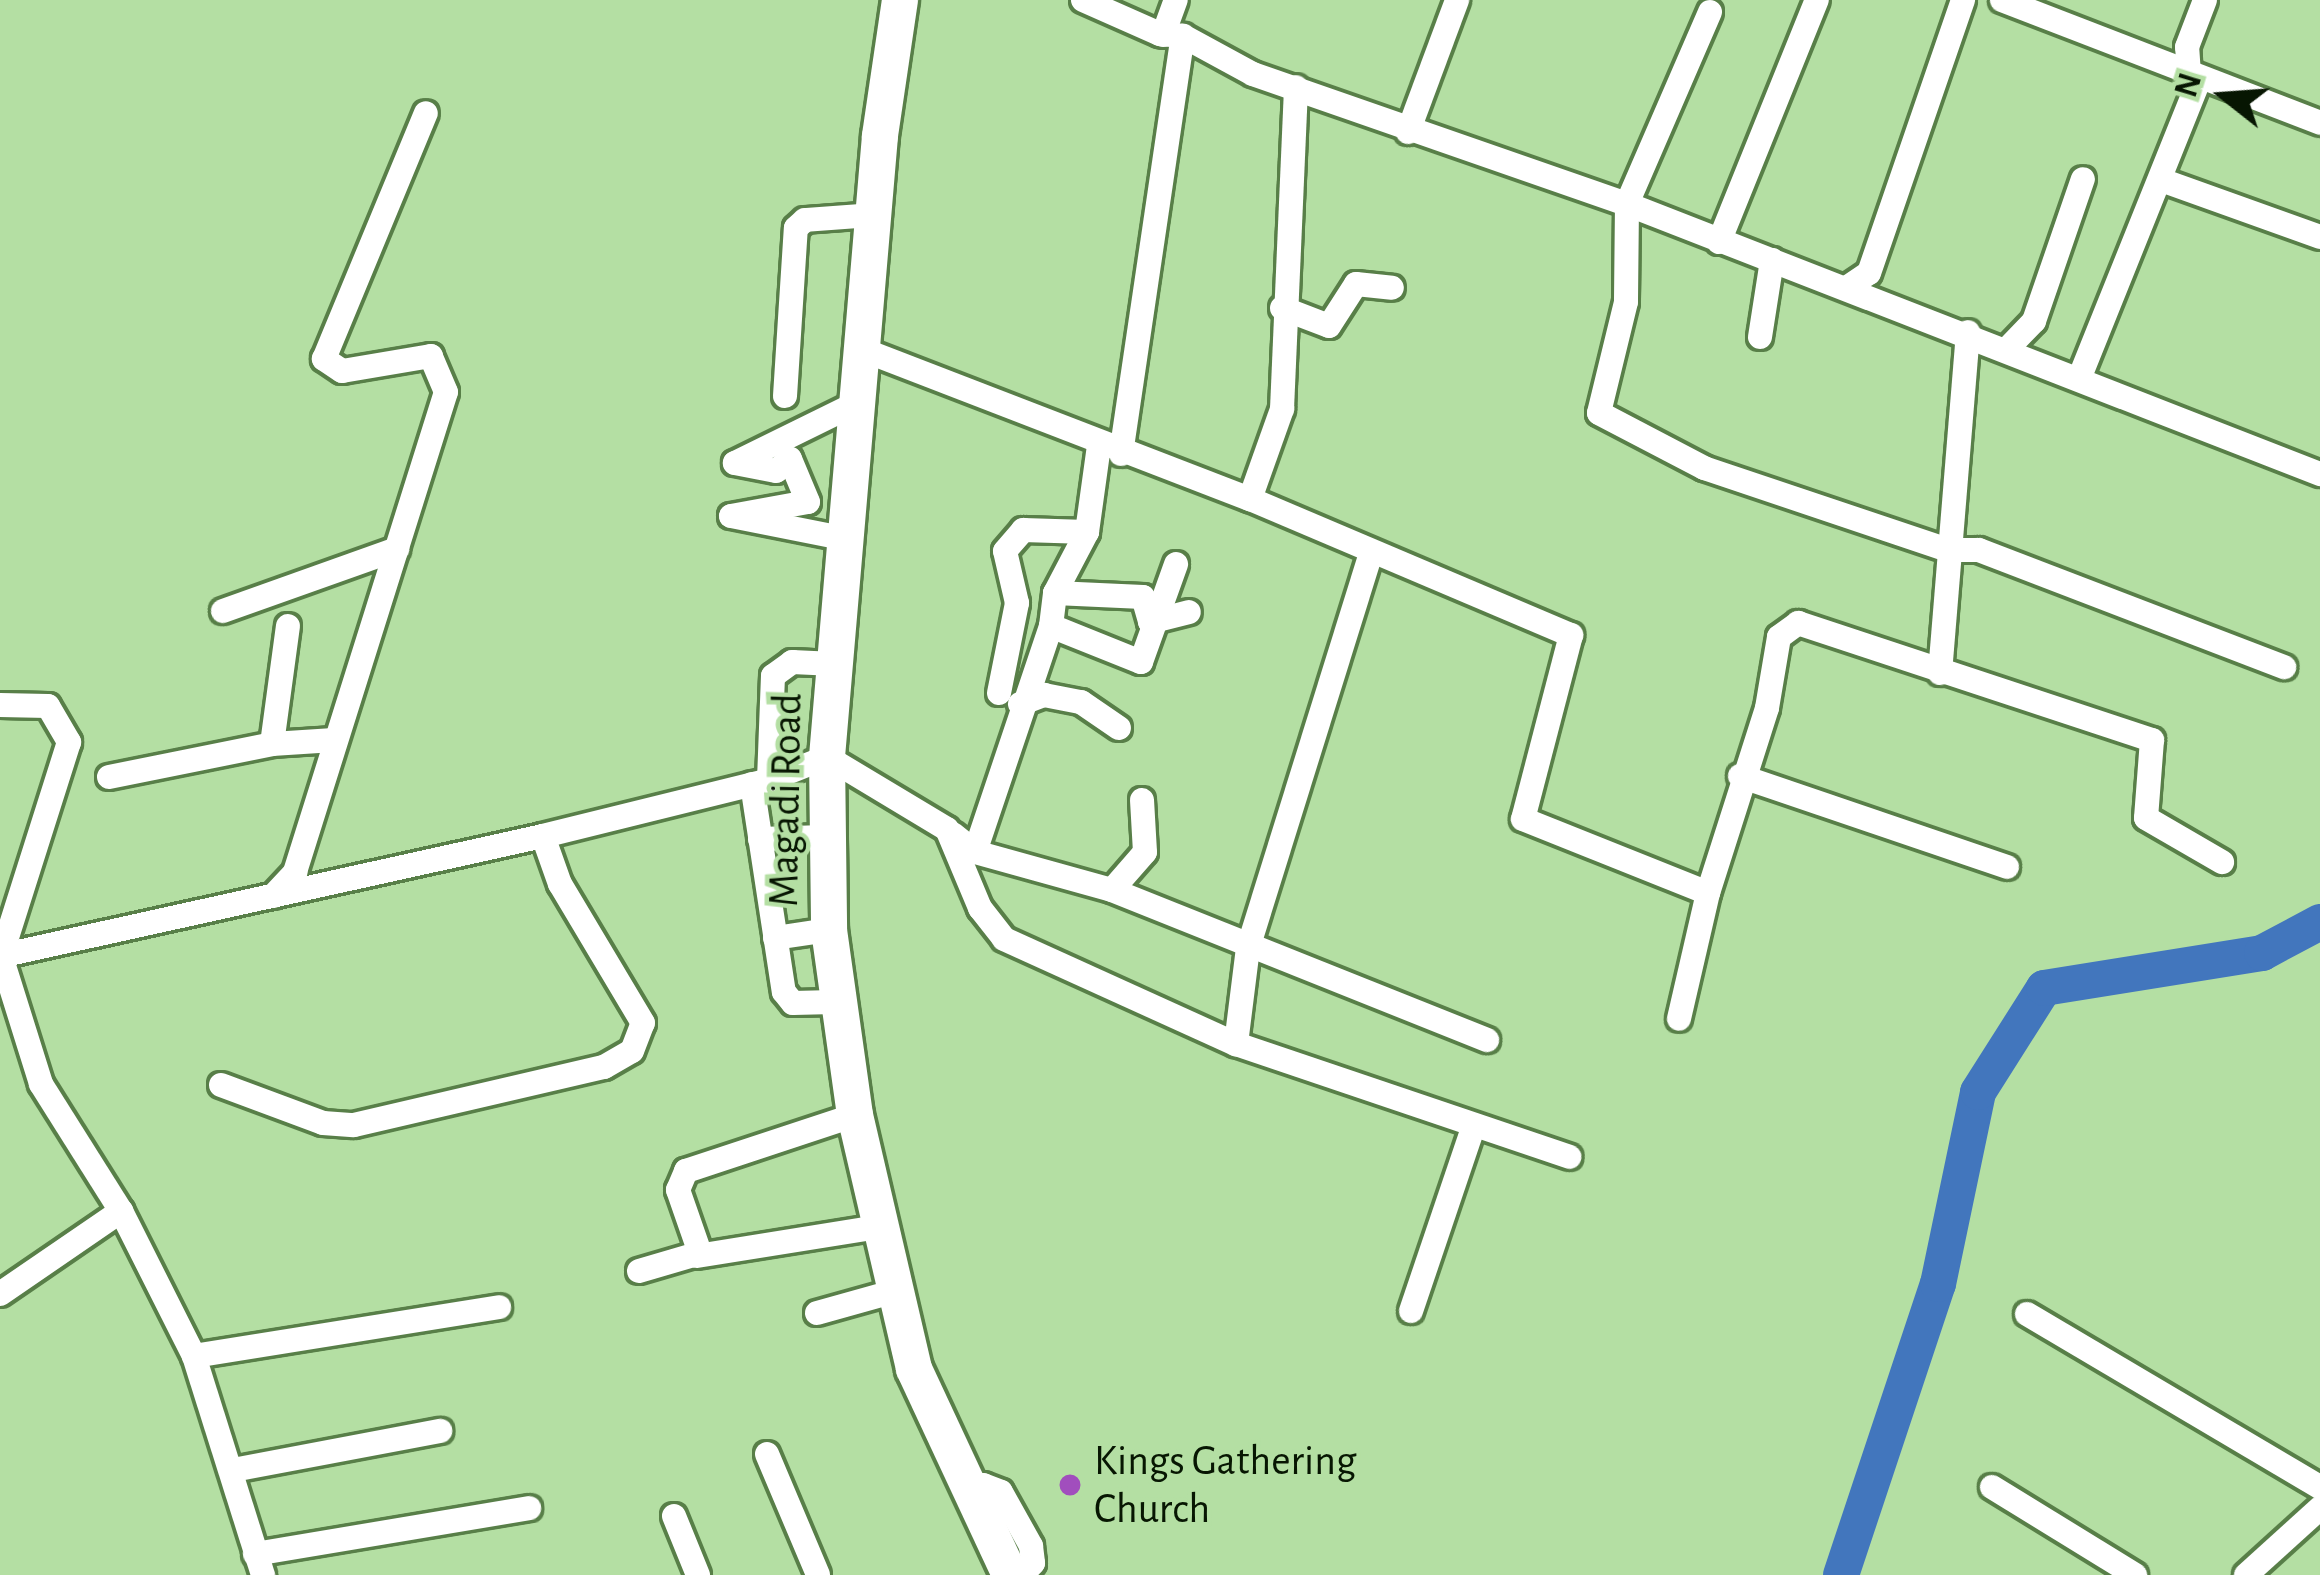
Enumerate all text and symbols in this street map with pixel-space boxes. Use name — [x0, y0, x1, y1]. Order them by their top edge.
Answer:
north arrow — [2164, 36, 2284, 156]
text: N — [2170, 70, 2208, 101]
street label: Magadi Road — [759, 693, 813, 907]
place label: Kings Gathering Church — [1094, 1436, 1356, 1534]
marker: Kings Gathering Church — [1057, 1472, 1083, 1498]

